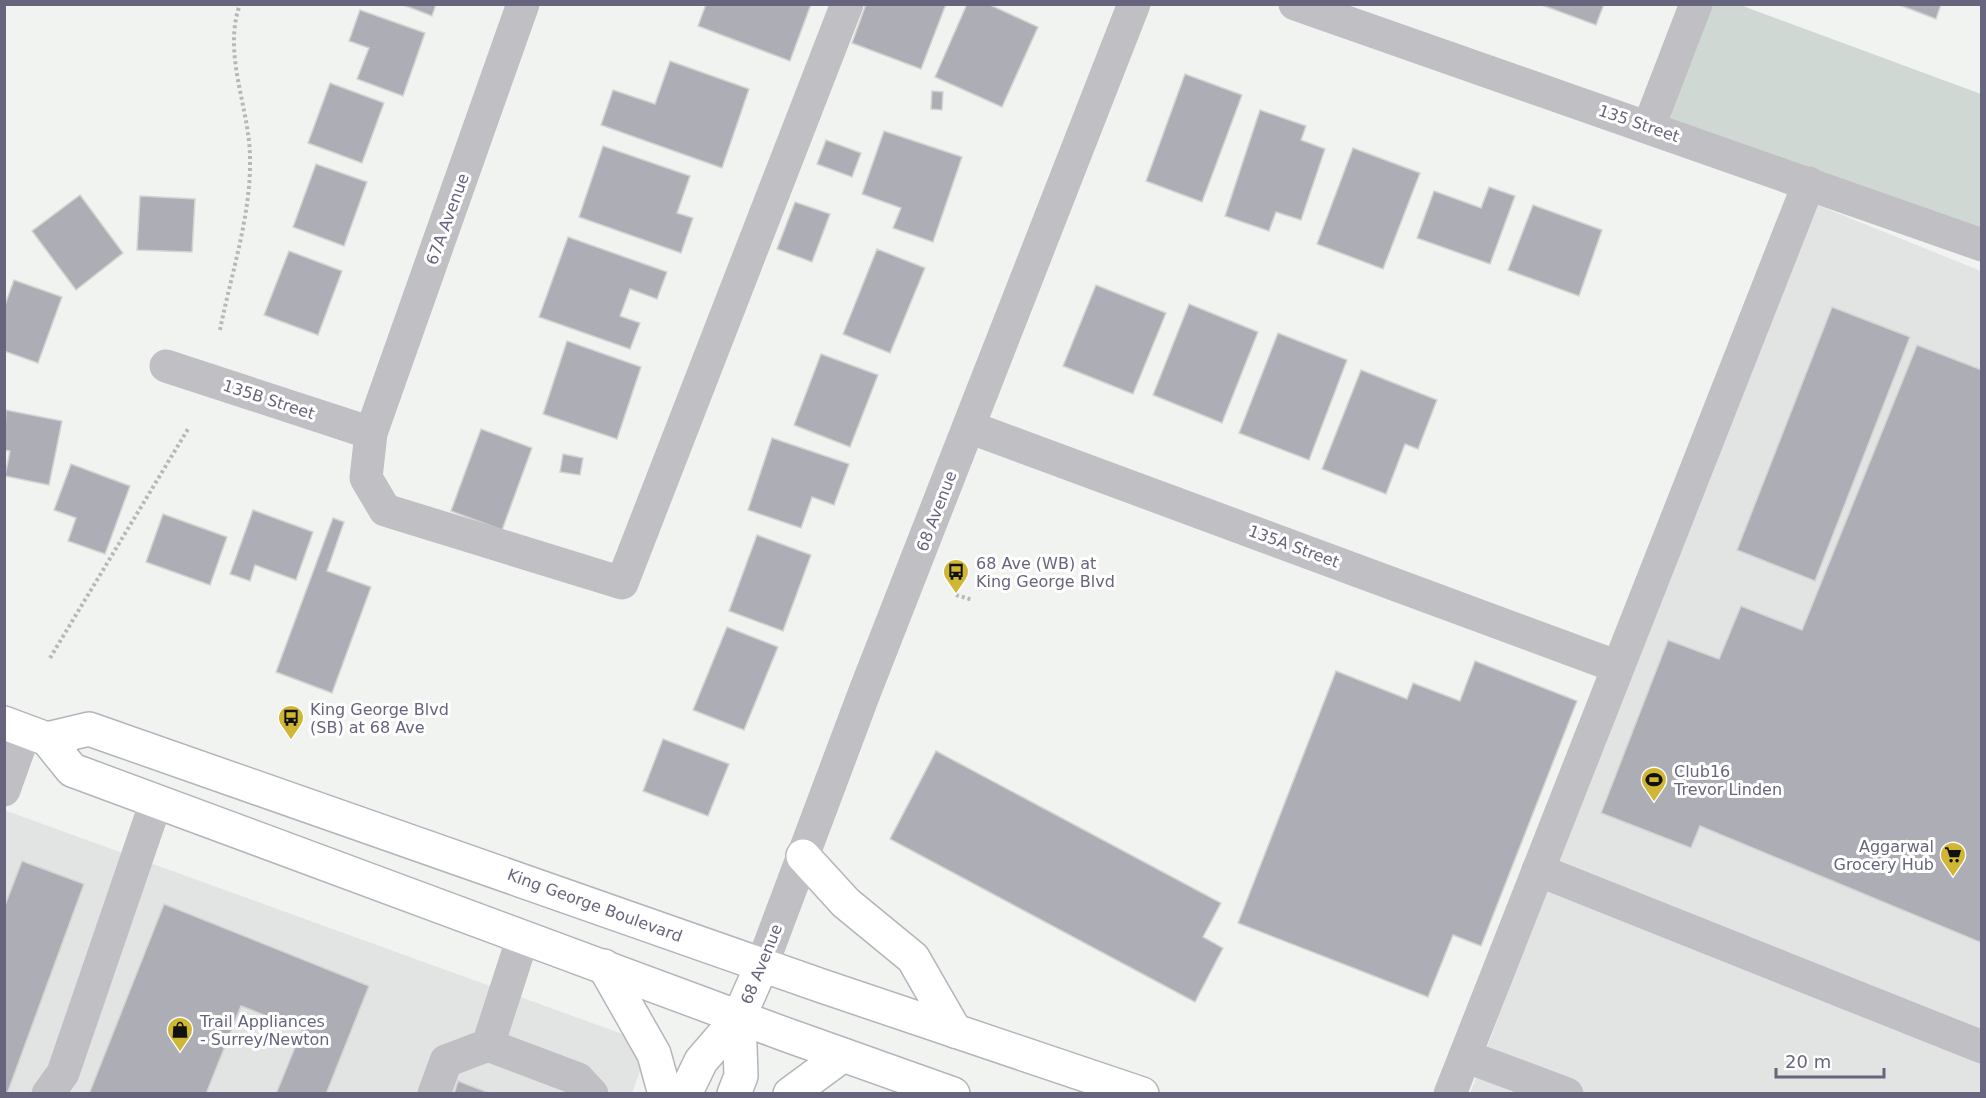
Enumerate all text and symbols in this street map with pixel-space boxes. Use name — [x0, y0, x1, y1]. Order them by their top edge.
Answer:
street label: 135 Street — [1596, 101, 1682, 146]
street label: 67A Avenue — [422, 171, 473, 267]
street label: 135B Street — [221, 376, 317, 423]
street label: 68 Avenue — [912, 468, 961, 554]
street label: 135A Street — [1246, 521, 1342, 572]
place label: 68 Ave (WB) at King George Blvd — [976, 554, 1115, 591]
bus stop icon: 68 Ave (WB) at King George Blvd — [941, 557, 971, 595]
place label: King George Blvd (SB) at 68 Ave — [310, 700, 449, 737]
bus stop icon: King George Blvd (SB) at 68 Ave — [276, 703, 306, 741]
place label: Club16 Trevor Linden — [1673, 762, 1782, 799]
sports icon: Club16 Trevor Linden — [1639, 765, 1669, 803]
place label: Aggarwal Grocery Hub — [1833, 837, 1934, 874]
supermarket icon: Aggarwal Grocery Hub — [1938, 840, 1968, 878]
street label: King George Boulevard — [505, 865, 685, 946]
street label: 68 Avenue — [737, 921, 786, 1007]
place label: Trail Appliances - Surrey/Newton — [199, 1012, 329, 1049]
shop icon: Trail Appliances - Surrey/Newton — [165, 1015, 195, 1053]
scale bar — [1776, 1041, 1884, 1079]
text: 20 m — [1785, 1051, 1831, 1072]

